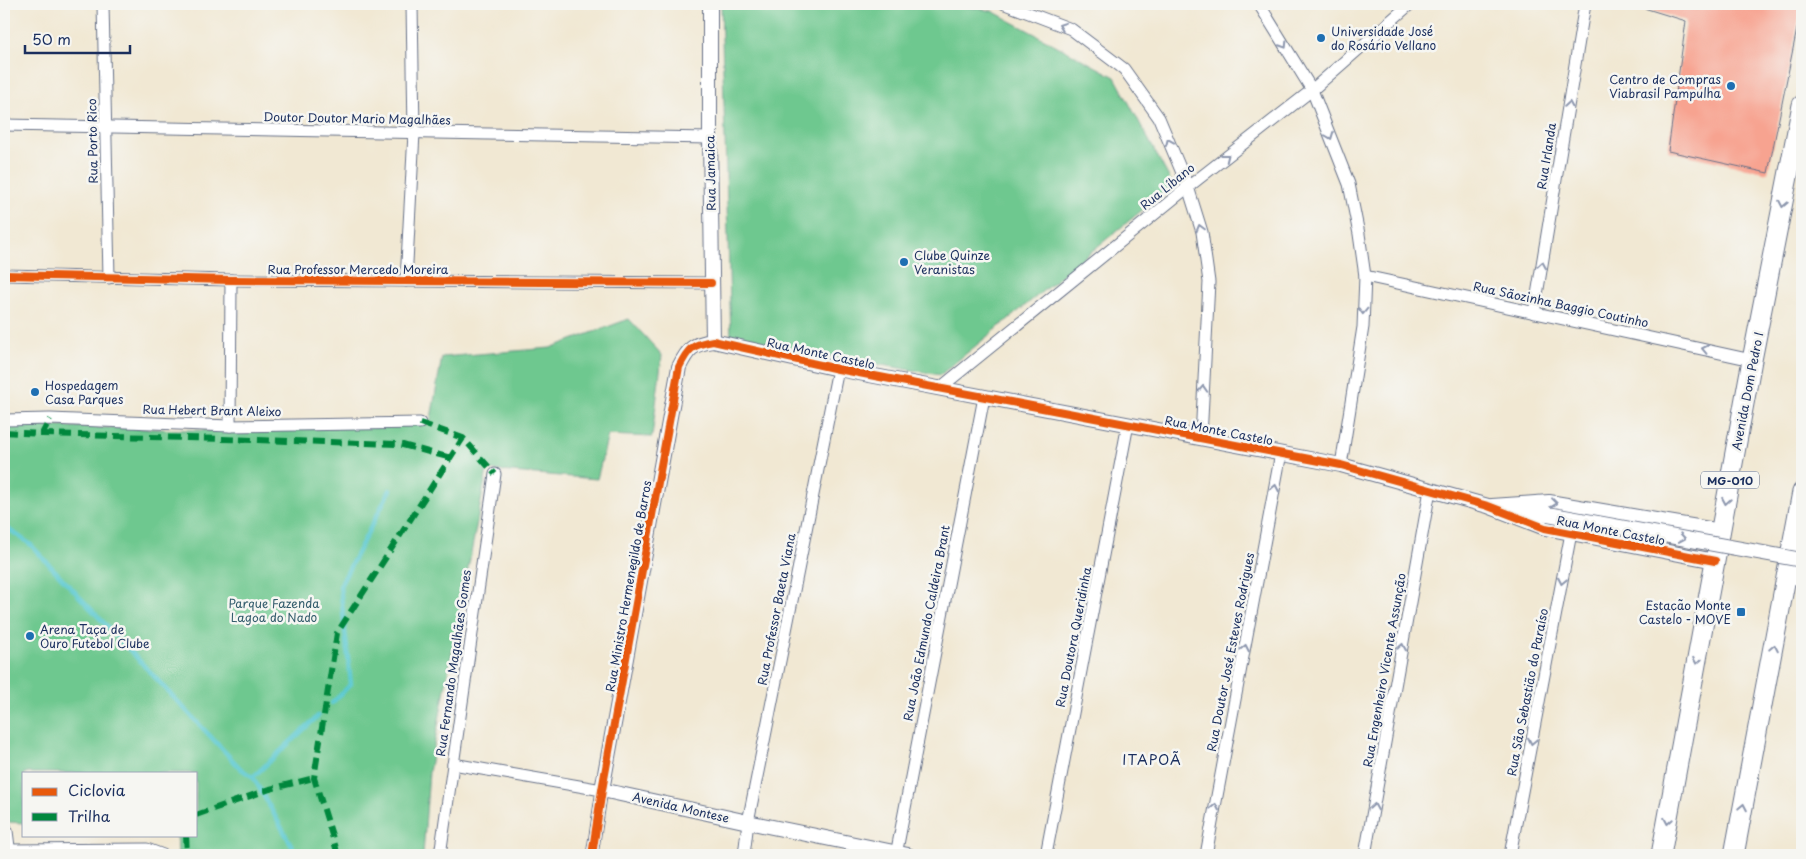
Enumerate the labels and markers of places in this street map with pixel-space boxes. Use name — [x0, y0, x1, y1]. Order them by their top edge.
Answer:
place label: Universidade José do Rosário Vellano — [1331, 22, 1437, 54]
marker: Universidade José do Rosário Vellano — [1315, 32, 1327, 44]
place label: Centro de Compras Viabrasil Pampulha — [1609, 70, 1722, 102]
marker: Centro de Compras Viabrasil Pampulha — [1725, 80, 1737, 92]
place label: Clube Quinze Veranistas — [914, 246, 990, 278]
marker: Clube Quinze Veranistas — [898, 256, 910, 268]
place label: Hospedagem Casa Parques — [45, 376, 124, 408]
marker: Hospedagem Casa Parques — [29, 386, 41, 398]
place label: Estação Monte Castelo - MOVE — [1639, 596, 1731, 628]
marker: Estação Monte Castelo - MOVE — [1735, 606, 1747, 618]
place label: Arena Taça de Ouro Futebol Clube — [40, 620, 150, 652]
marker: Arena Taça de Ouro Futebol Clube — [24, 630, 36, 642]

